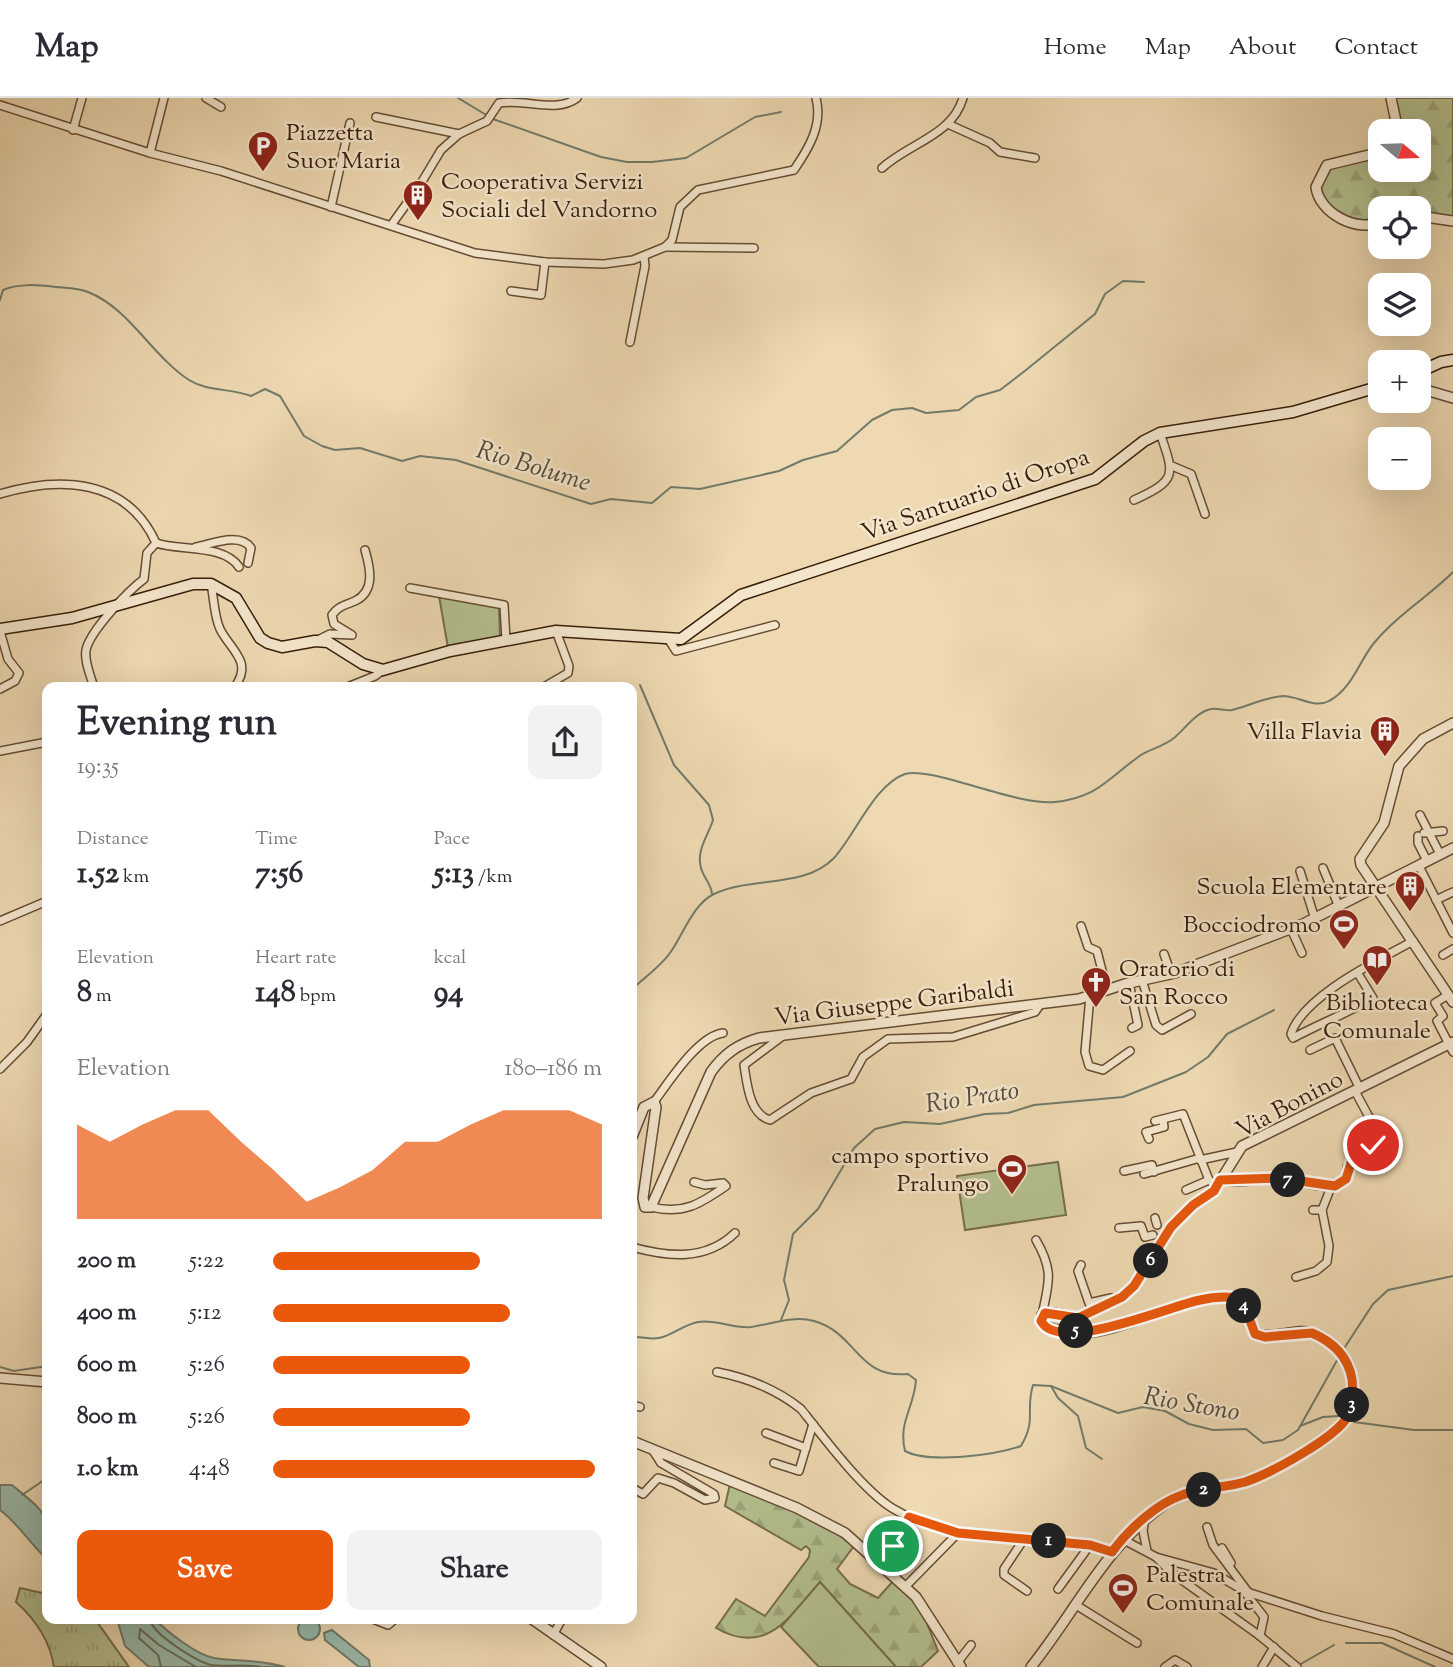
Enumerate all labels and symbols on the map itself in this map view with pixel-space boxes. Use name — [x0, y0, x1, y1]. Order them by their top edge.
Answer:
place label: Piazzetta Suor Maria — [286, 117, 401, 179]
north arrow — [1368, 119, 1432, 182]
parking icon: Piazzetta Suor Maria — [246, 129, 280, 173]
place label: Cooperativa Servizi Sociali del Vandorno — [441, 166, 657, 228]
building icon: Cooperativa Servizi Sociali del Vandorno — [401, 178, 435, 222]
water label: Rio Bolume — [472, 432, 595, 502]
street label: Via Santuario di Oropa — [857, 441, 1094, 551]
building icon: Villa Flavia — [1368, 714, 1402, 758]
place label: Villa Flavia — [1247, 716, 1362, 750]
building icon: Scuola Elementare — [1393, 869, 1427, 913]
place label: Scuola Elementare — [1196, 871, 1387, 905]
sports icon: Bocciodromo — [1327, 907, 1361, 951]
place label: Bocciodromo — [1183, 909, 1321, 943]
library icon: Biblioteca Comunale — [1360, 943, 1394, 987]
place label: Oratorio di San Rocco — [1119, 953, 1235, 1015]
church icon: Oratorio di San Rocco — [1079, 965, 1113, 1009]
street label: Via Giuseppe Garibaldi — [773, 972, 1016, 1036]
place label: Biblioteca Comunale — [1323, 987, 1431, 1049]
street label: Via Bonino — [1230, 1063, 1350, 1148]
water label: Rio Prato — [923, 1073, 1022, 1124]
pin — [1343, 1115, 1403, 1175]
place label: campo sportivo Pralungo — [831, 1140, 989, 1202]
sports icon: campo sportivo Pralungo — [995, 1152, 1029, 1196]
pin: 7 — [1270, 1162, 1306, 1198]
pin: 6 — [1134, 1244, 1168, 1278]
pin: 4 — [1226, 1288, 1262, 1324]
pin: 5 — [1058, 1314, 1094, 1348]
water label: Rio Stono — [1141, 1379, 1242, 1432]
pin: 3 — [1334, 1388, 1370, 1422]
pin: 2 — [1186, 1472, 1222, 1508]
pin — [863, 1516, 923, 1576]
pin: 1 — [1032, 1524, 1066, 1558]
place label: Palestra Comunale — [1146, 1559, 1254, 1621]
sports icon: Palestra Comunale — [1106, 1571, 1140, 1615]

